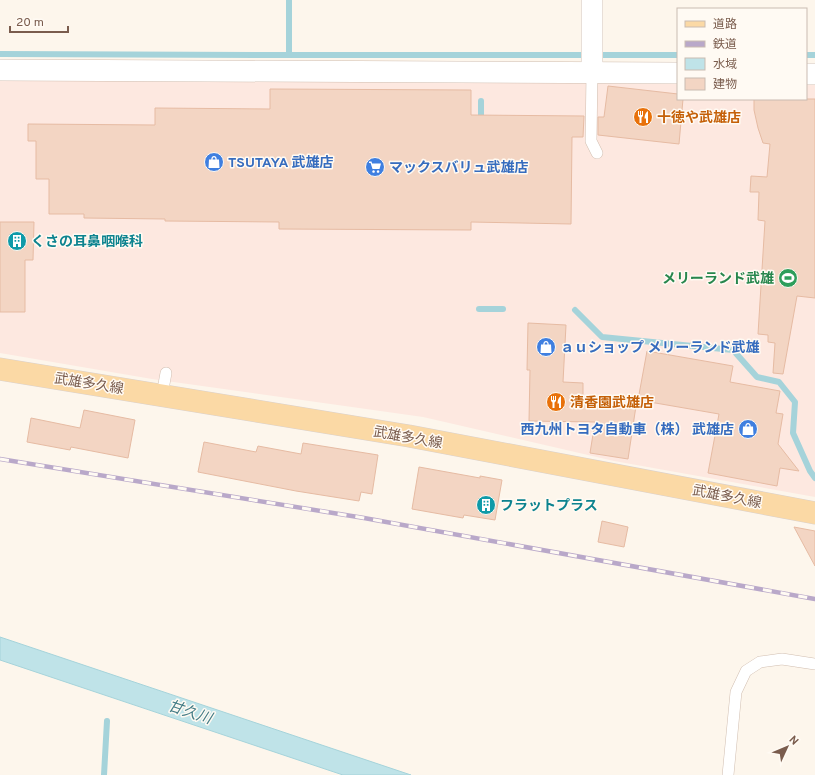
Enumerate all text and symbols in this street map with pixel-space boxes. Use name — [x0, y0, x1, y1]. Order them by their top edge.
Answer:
scale bar — [10, 8, 68, 34]
legend — [677, 8, 807, 100]
text: 20 m — [16, 15, 44, 31]
text: 道路 — [713, 17, 737, 33]
text: 鉄道 — [713, 37, 737, 53]
text: 水域 — [713, 57, 737, 73]
text: 建物 — [713, 77, 737, 93]
restaurant icon: 十徳や武雄店 — [632, 106, 654, 128]
place label: 十徳や武雄店 — [657, 109, 741, 127]
shop icon: TSUTAYA 武雄店 — [203, 151, 225, 173]
place label: TSUTAYA 武雄店 — [228, 154, 334, 172]
supermarket icon: マックスバリュ武雄店 — [364, 156, 386, 178]
place label: マックスバリュ武雄店 — [389, 159, 529, 177]
building icon: くさの耳鼻咽喉科 — [6, 230, 28, 252]
place label: くさの耳鼻咽喉科 — [31, 233, 143, 251]
sports icon: メリーランド武雄 — [777, 267, 799, 289]
place label: メリーランド武雄 — [662, 270, 774, 288]
shop icon: ａｕショップ メリーランド武雄 — [535, 336, 557, 358]
place label: ａｕショップ メリーランド武雄 — [560, 339, 760, 357]
street label: 武雄多久線 — [53, 371, 125, 398]
restaurant icon: 清香園武雄店 — [545, 391, 567, 413]
place label: 清香園武雄店 — [570, 394, 654, 412]
shop icon: 西九州トヨタ自動車（株） 武雄店 — [737, 418, 759, 440]
place label: 西九州トヨタ自動車（株） 武雄店 — [521, 421, 734, 439]
street label: 武雄多久線 — [372, 424, 444, 453]
street label: 武雄多久線 — [691, 482, 763, 512]
building icon: フラットプラス — [475, 494, 497, 516]
place label: フラットプラス — [500, 498, 598, 515]
water label: 甘久川 — [165, 697, 216, 730]
north arrow — [767, 727, 807, 767]
text: N — [786, 733, 801, 748]

